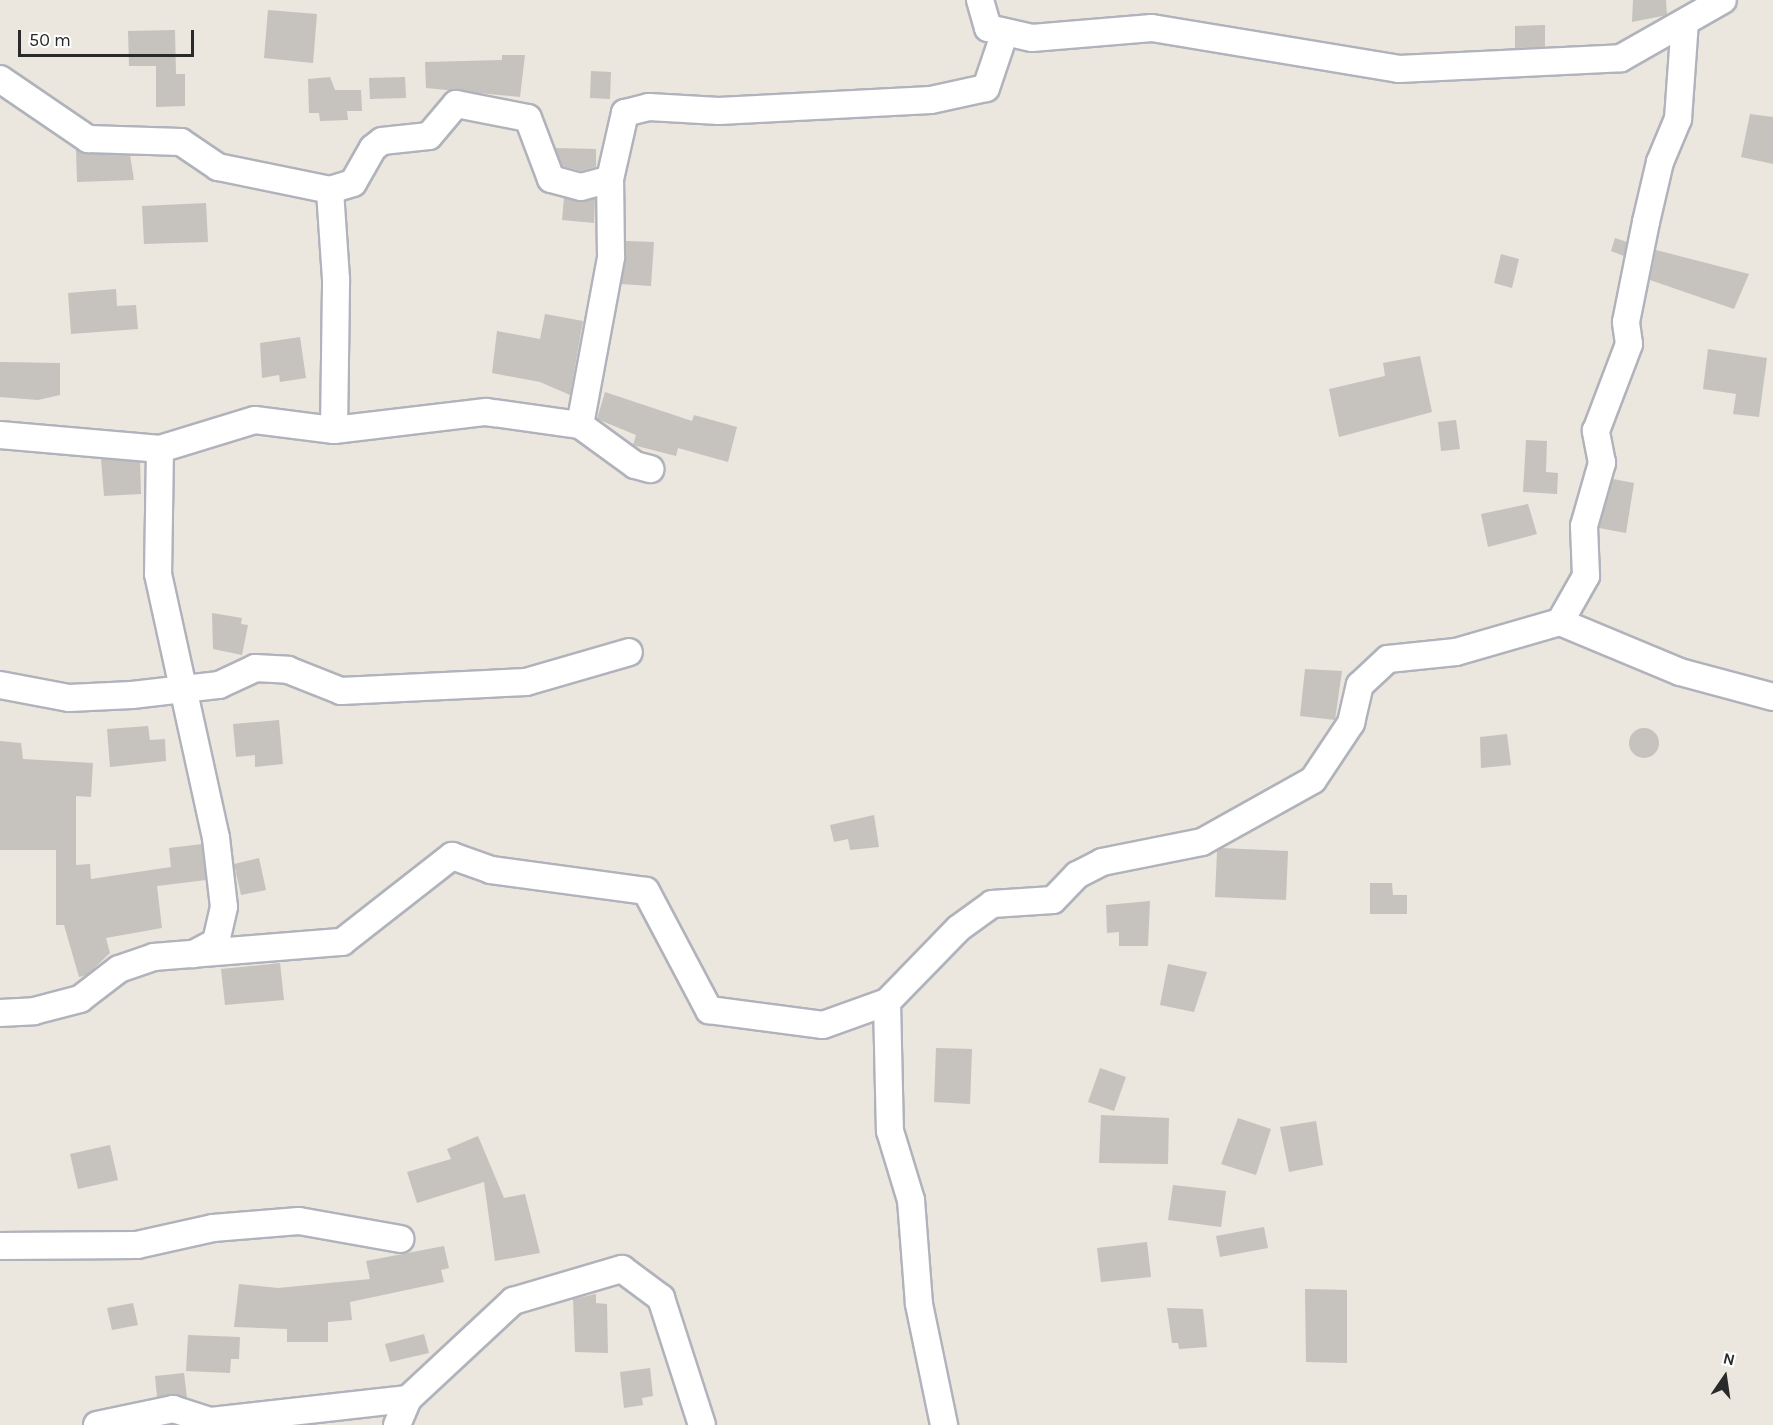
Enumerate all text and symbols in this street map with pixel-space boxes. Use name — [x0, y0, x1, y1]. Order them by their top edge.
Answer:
scale bar — [21, 18, 196, 56]
text: 50 m — [29, 29, 71, 51]
north arrow — [1695, 1347, 1755, 1407]
text: N — [1721, 1348, 1737, 1370]

